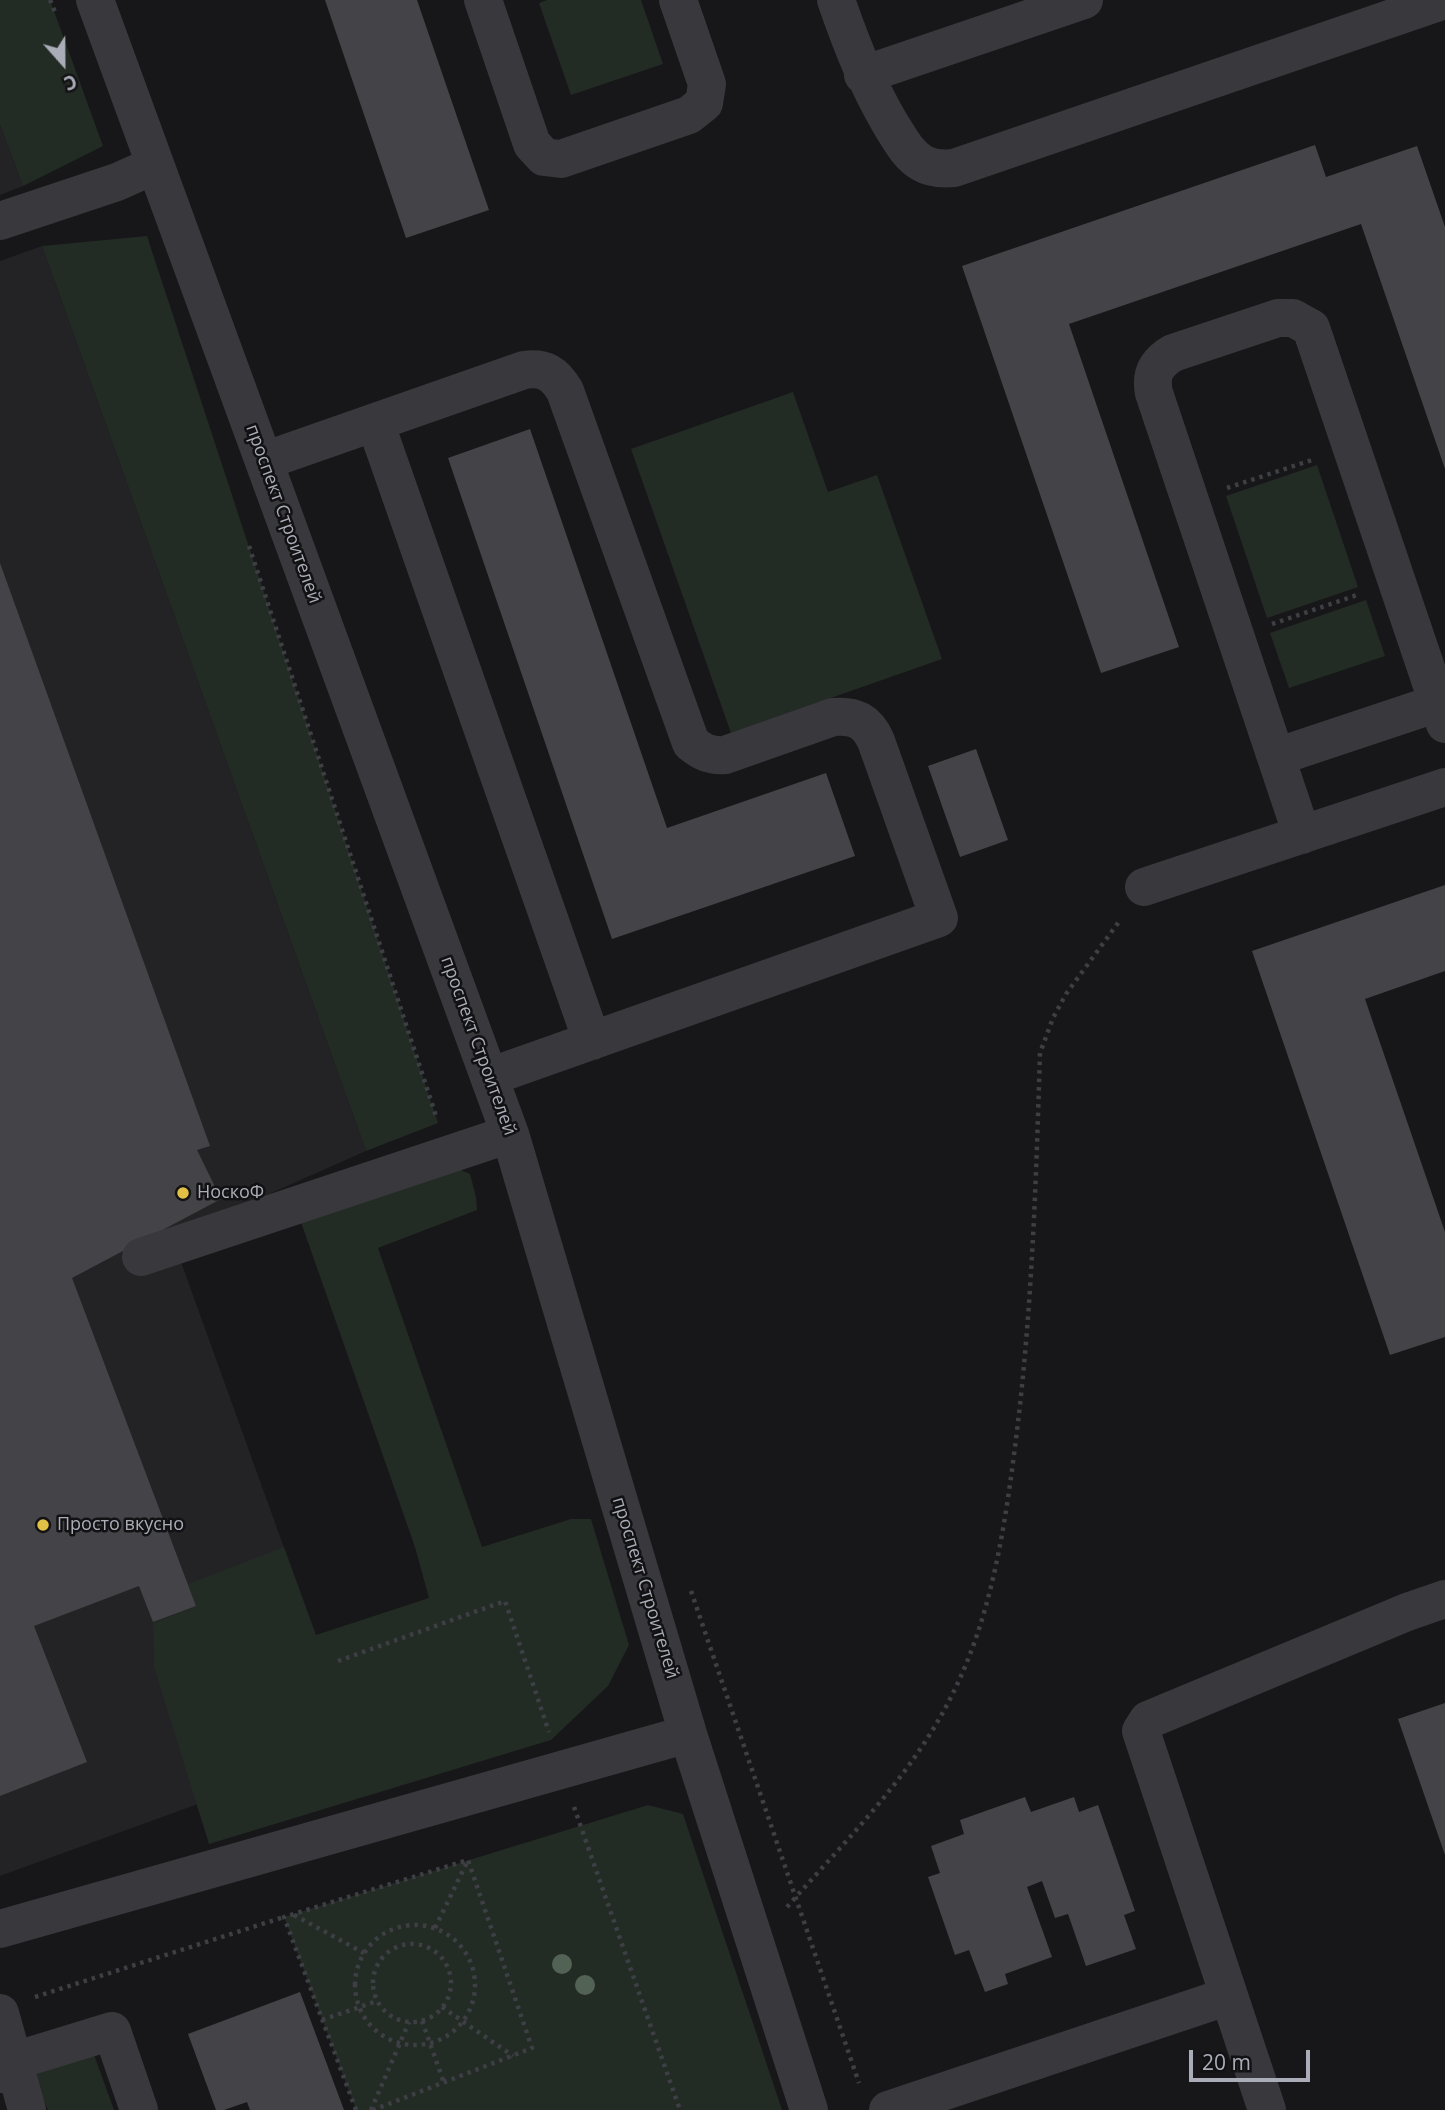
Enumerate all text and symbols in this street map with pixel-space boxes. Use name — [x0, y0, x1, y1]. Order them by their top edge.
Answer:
north arrow — [28, 28, 98, 98]
text: С — [60, 68, 81, 97]
street label: проспект Строителей — [241, 422, 325, 606]
street label: проспект Строителей — [436, 954, 520, 1138]
place label: НоскоФ — [197, 1182, 264, 1204]
marker: НоскоФ — [175, 1185, 191, 1201]
street label: проспект Строителей — [607, 1495, 683, 1681]
place label: Просто вкусно — [57, 1514, 184, 1536]
marker: Просто вкусно — [35, 1517, 51, 1533]
scale bar — [1193, 2036, 1314, 2080]
text: 20 m — [1202, 2048, 1251, 2076]

